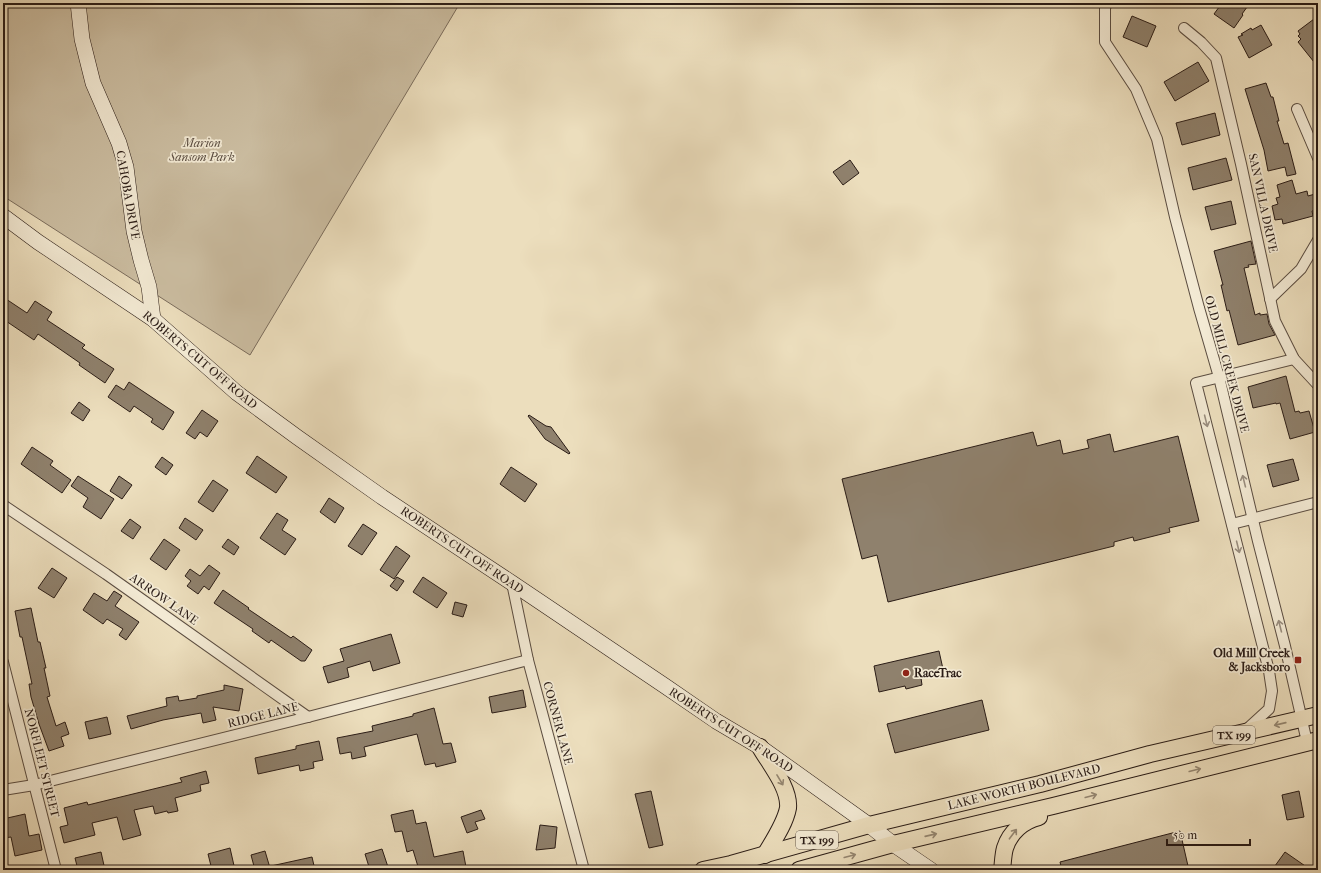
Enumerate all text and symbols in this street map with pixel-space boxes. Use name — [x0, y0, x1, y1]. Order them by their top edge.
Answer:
park label: Marion Sansom Park — [168, 136, 235, 164]
street label: CAHOBA DRIVE — [113, 149, 143, 241]
street label: SAN VILLA DRIVE — [1246, 152, 1280, 254]
street label: OLD MILL CREEK DRIVE — [1202, 294, 1252, 434]
street label: ROBERTS CUT OFF ROAD — [140, 308, 260, 412]
one-way arrow — [1202, 414, 1210, 427]
one-way arrow — [1240, 475, 1248, 488]
street label: ROBERTS CUT OFF ROAD — [398, 504, 526, 596]
one-way arrow — [1234, 540, 1242, 553]
street label: ARROW LANE — [126, 570, 201, 628]
one-way arrow — [1276, 620, 1283, 633]
place label: Old Mill Creek & Jacksboro — [1213, 646, 1291, 675]
marker: Old Mill Creek & Jacksboro — [1293, 655, 1303, 665]
place label: RaceTrac — [914, 666, 962, 680]
marker: RaceTrac — [901, 668, 911, 678]
street label: CORNER LANE — [540, 680, 576, 766]
street label: ROBERTS CUT OFF ROAD — [666, 685, 796, 775]
street label: RIDGE LANE — [226, 699, 300, 731]
street label: NORFLEET STREET — [22, 707, 63, 820]
one-way arrow — [1274, 721, 1287, 728]
road number: TX 199 — [1213, 726, 1255, 744]
street label: LAKE WORTH BOULEVARD — [946, 761, 1102, 813]
one-way arrow — [1188, 766, 1201, 774]
one-way arrow — [776, 774, 784, 786]
one-way arrow — [1084, 792, 1097, 799]
scale bar — [1167, 821, 1250, 847]
one-way arrow — [1009, 828, 1018, 839]
text: 50 m — [1173, 828, 1197, 842]
road number: TX 199 — [796, 831, 838, 849]
one-way arrow — [924, 831, 937, 839]
one-way arrow — [843, 852, 856, 859]

